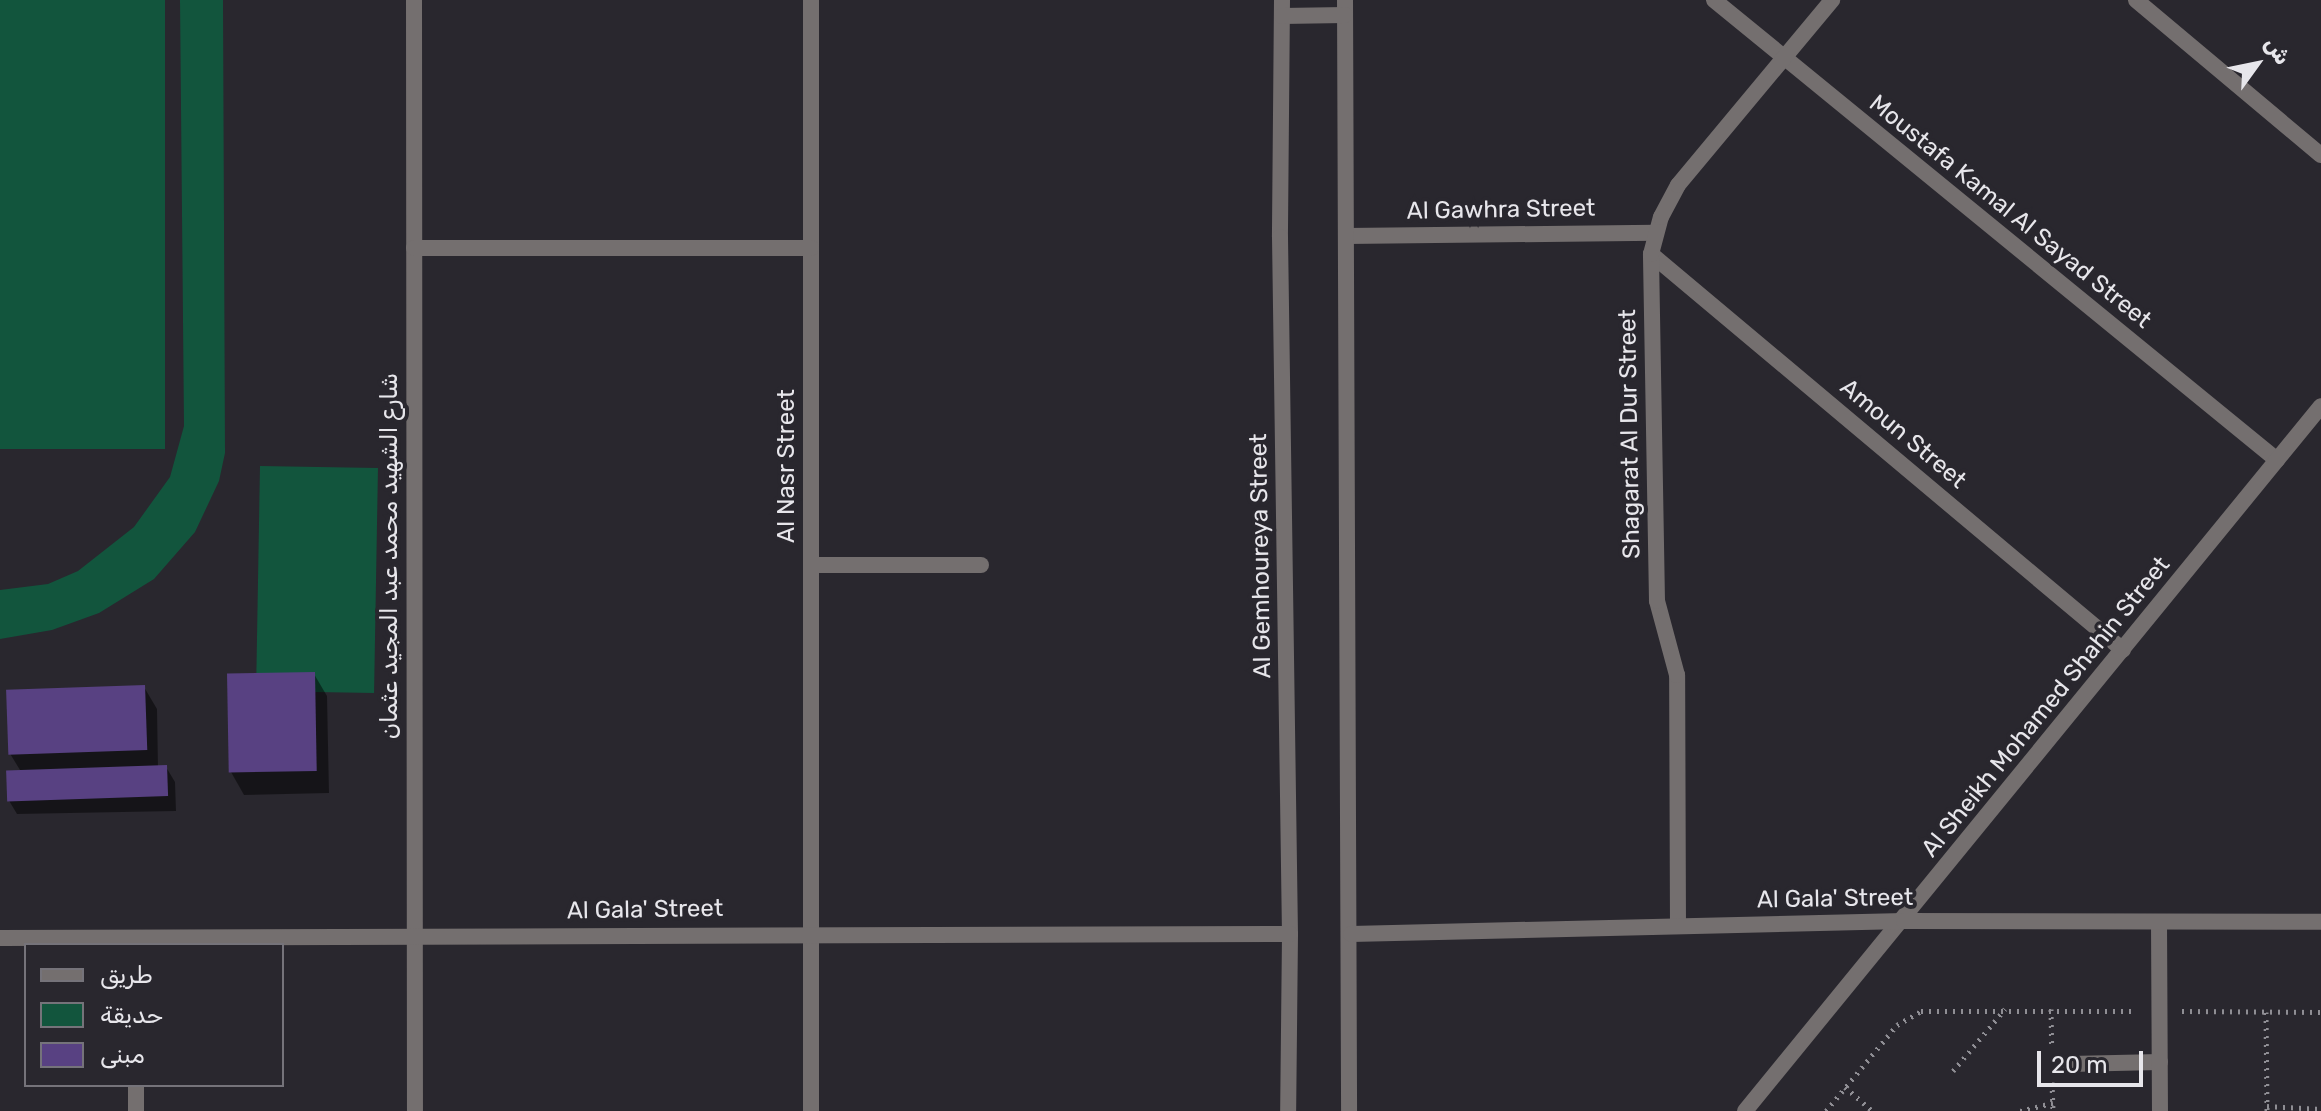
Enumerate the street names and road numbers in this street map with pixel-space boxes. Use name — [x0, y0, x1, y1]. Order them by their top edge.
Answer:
street label: Moustafa Kamal Al Sayad Street — [1863, 89, 2157, 335]
street label: Al Gawhra Street — [1406, 194, 1596, 226]
street label: Shagarat Al Dur Street — [1613, 308, 1647, 560]
street label: شارع الشهيد محمد عبد المجيد عثمان — [376, 373, 404, 739]
street label: Amoun Street — [1834, 373, 1972, 495]
street label: Al Nasr Street — [773, 389, 801, 543]
street label: Al Gemhoureya Street — [1244, 433, 1278, 679]
street label: Al Sheikh Mohamed Shahin Street — [1916, 551, 2176, 863]
street label: Al Gala' Street — [1757, 883, 1913, 915]
street label: Al Gala' Street — [567, 894, 723, 926]

